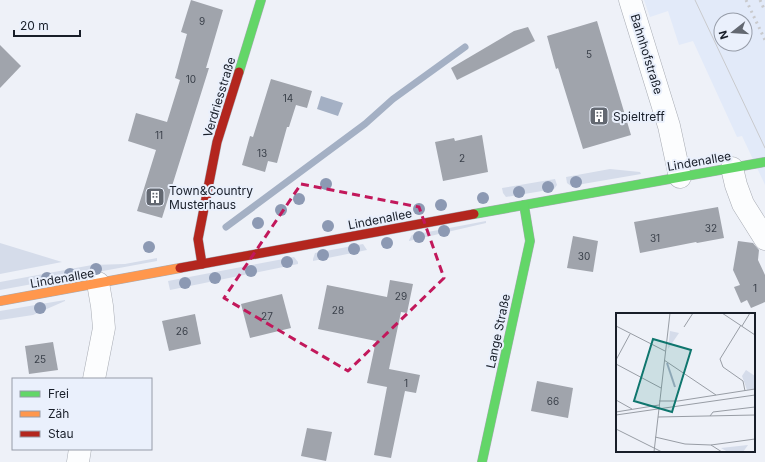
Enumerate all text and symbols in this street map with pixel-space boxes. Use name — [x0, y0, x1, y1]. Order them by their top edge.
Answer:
scale bar — [14, 12, 80, 38]
street label: Bahnhofstraße — [628, 12, 666, 96]
north arrow — [713, 12, 753, 52]
house number: 9 — [199, 15, 205, 27]
text: 20 m — [20, 18, 49, 33]
text: N — [716, 29, 731, 41]
house number: 5 — [586, 48, 592, 60]
street label: Verdriesstraße — [200, 55, 238, 139]
house number: 10 — [186, 73, 196, 85]
house number: 14 — [283, 92, 293, 104]
building icon: Spieltreff — [588, 105, 610, 127]
place label: Spieltreff — [613, 109, 665, 124]
house number: 11 — [155, 129, 163, 141]
house number: 13 — [257, 147, 267, 159]
street label: Lindenallee — [666, 148, 732, 174]
house number: 2 — [459, 152, 465, 164]
place label: Town&Country Musterhaus — [169, 183, 253, 212]
building icon: Town&Country Musterhaus — [144, 186, 166, 208]
street label: Lindenallee — [347, 205, 413, 233]
house number: 32 — [705, 222, 717, 234]
house number: 31 — [650, 232, 660, 244]
house number: 30 — [578, 250, 590, 262]
street label: Lindenallee — [29, 265, 95, 291]
house number: 1 — [753, 282, 757, 294]
house number: 29 — [395, 290, 407, 302]
street label: Lange Straße — [483, 292, 513, 370]
house number: 28 — [332, 304, 344, 316]
house number: 27 — [261, 310, 273, 322]
inset map — [616, 313, 755, 452]
house number: 26 — [176, 325, 188, 337]
house number: 25 — [34, 353, 46, 365]
house number: 1 — [404, 377, 408, 389]
legend — [12, 378, 152, 450]
text: Frei — [48, 386, 69, 401]
house number: 66 — [547, 395, 559, 407]
text: Zäh — [48, 406, 69, 421]
text: Stau — [48, 426, 74, 441]

